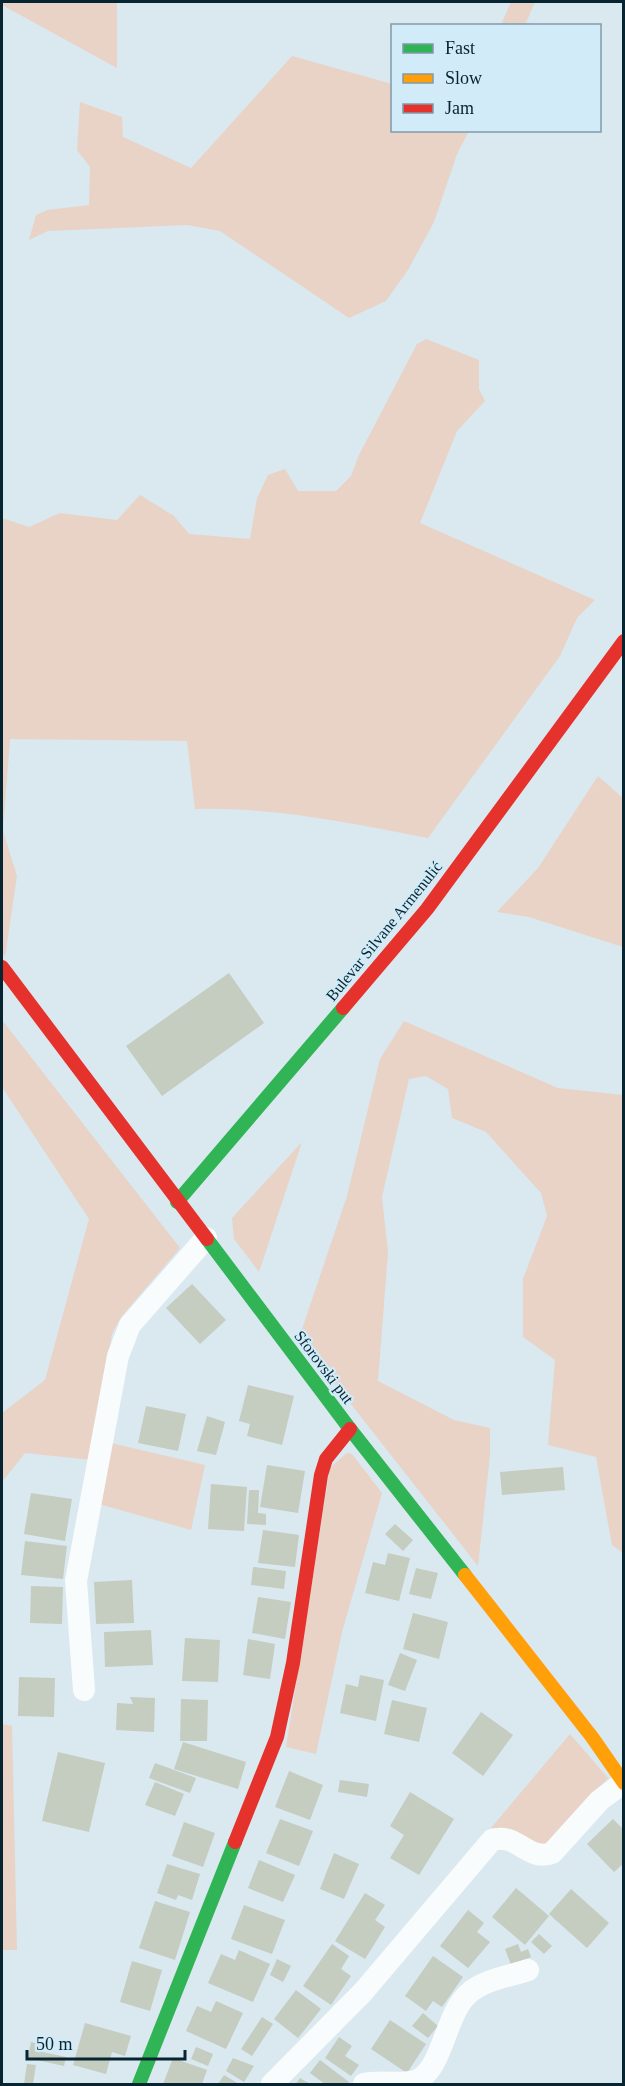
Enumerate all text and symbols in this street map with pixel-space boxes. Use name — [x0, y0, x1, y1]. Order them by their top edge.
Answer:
legend — [391, 24, 601, 132]
text: Fast — [445, 38, 475, 58]
text: Slow — [445, 68, 482, 88]
text: Jam — [445, 98, 474, 118]
street label: Bulevar Silvane Armenulić — [323, 858, 445, 1004]
street label: Sforovski put — [290, 1327, 357, 1408]
scale bar — [27, 2023, 184, 2061]
text: 50 m — [36, 2034, 73, 2054]

